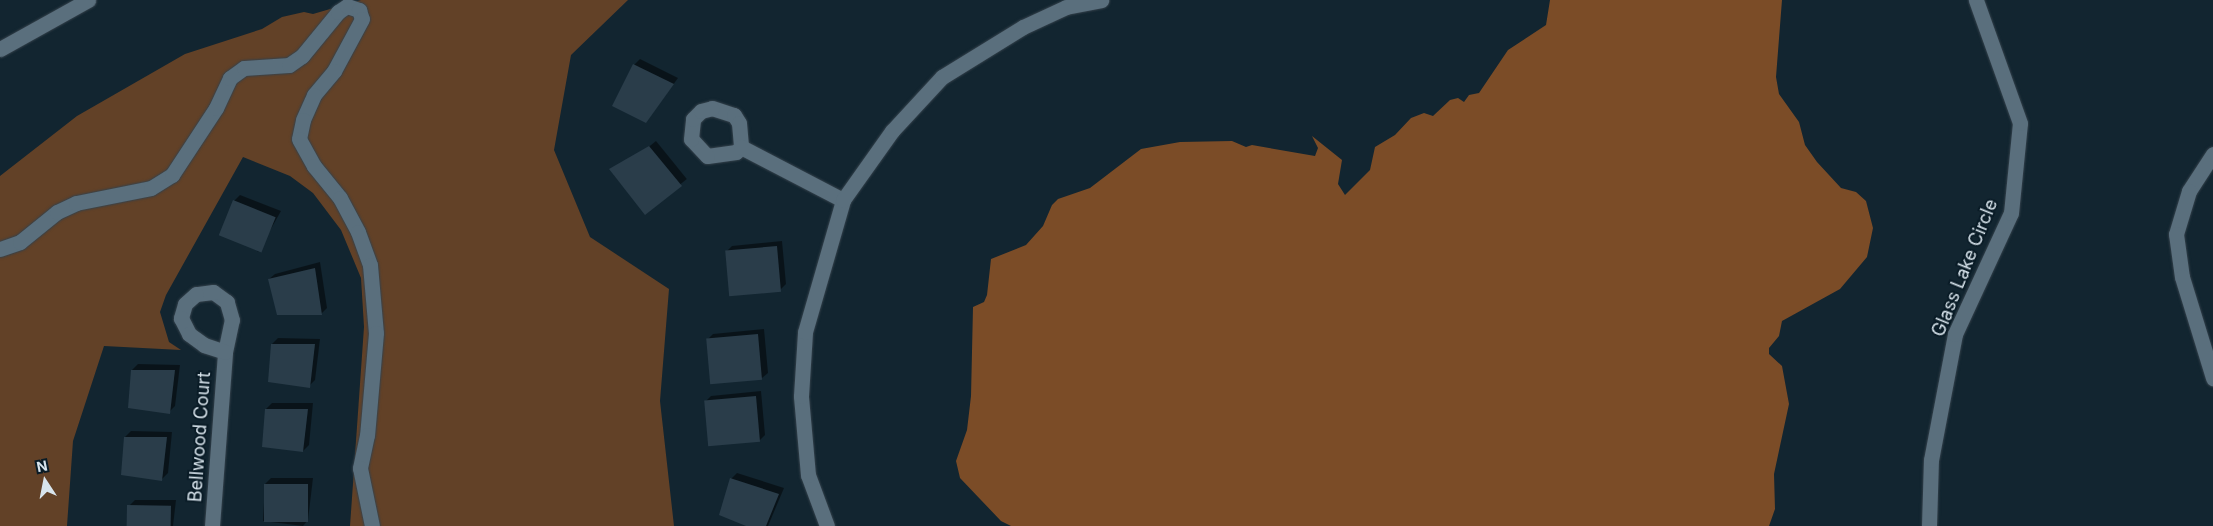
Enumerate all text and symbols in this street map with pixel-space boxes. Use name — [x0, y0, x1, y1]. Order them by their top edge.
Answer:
street label: Glass Lake Circle — [1928, 196, 2002, 340]
street label: Bellwood Court — [185, 371, 215, 503]
north arrow — [20, 456, 70, 506]
text: N — [35, 456, 49, 475]

